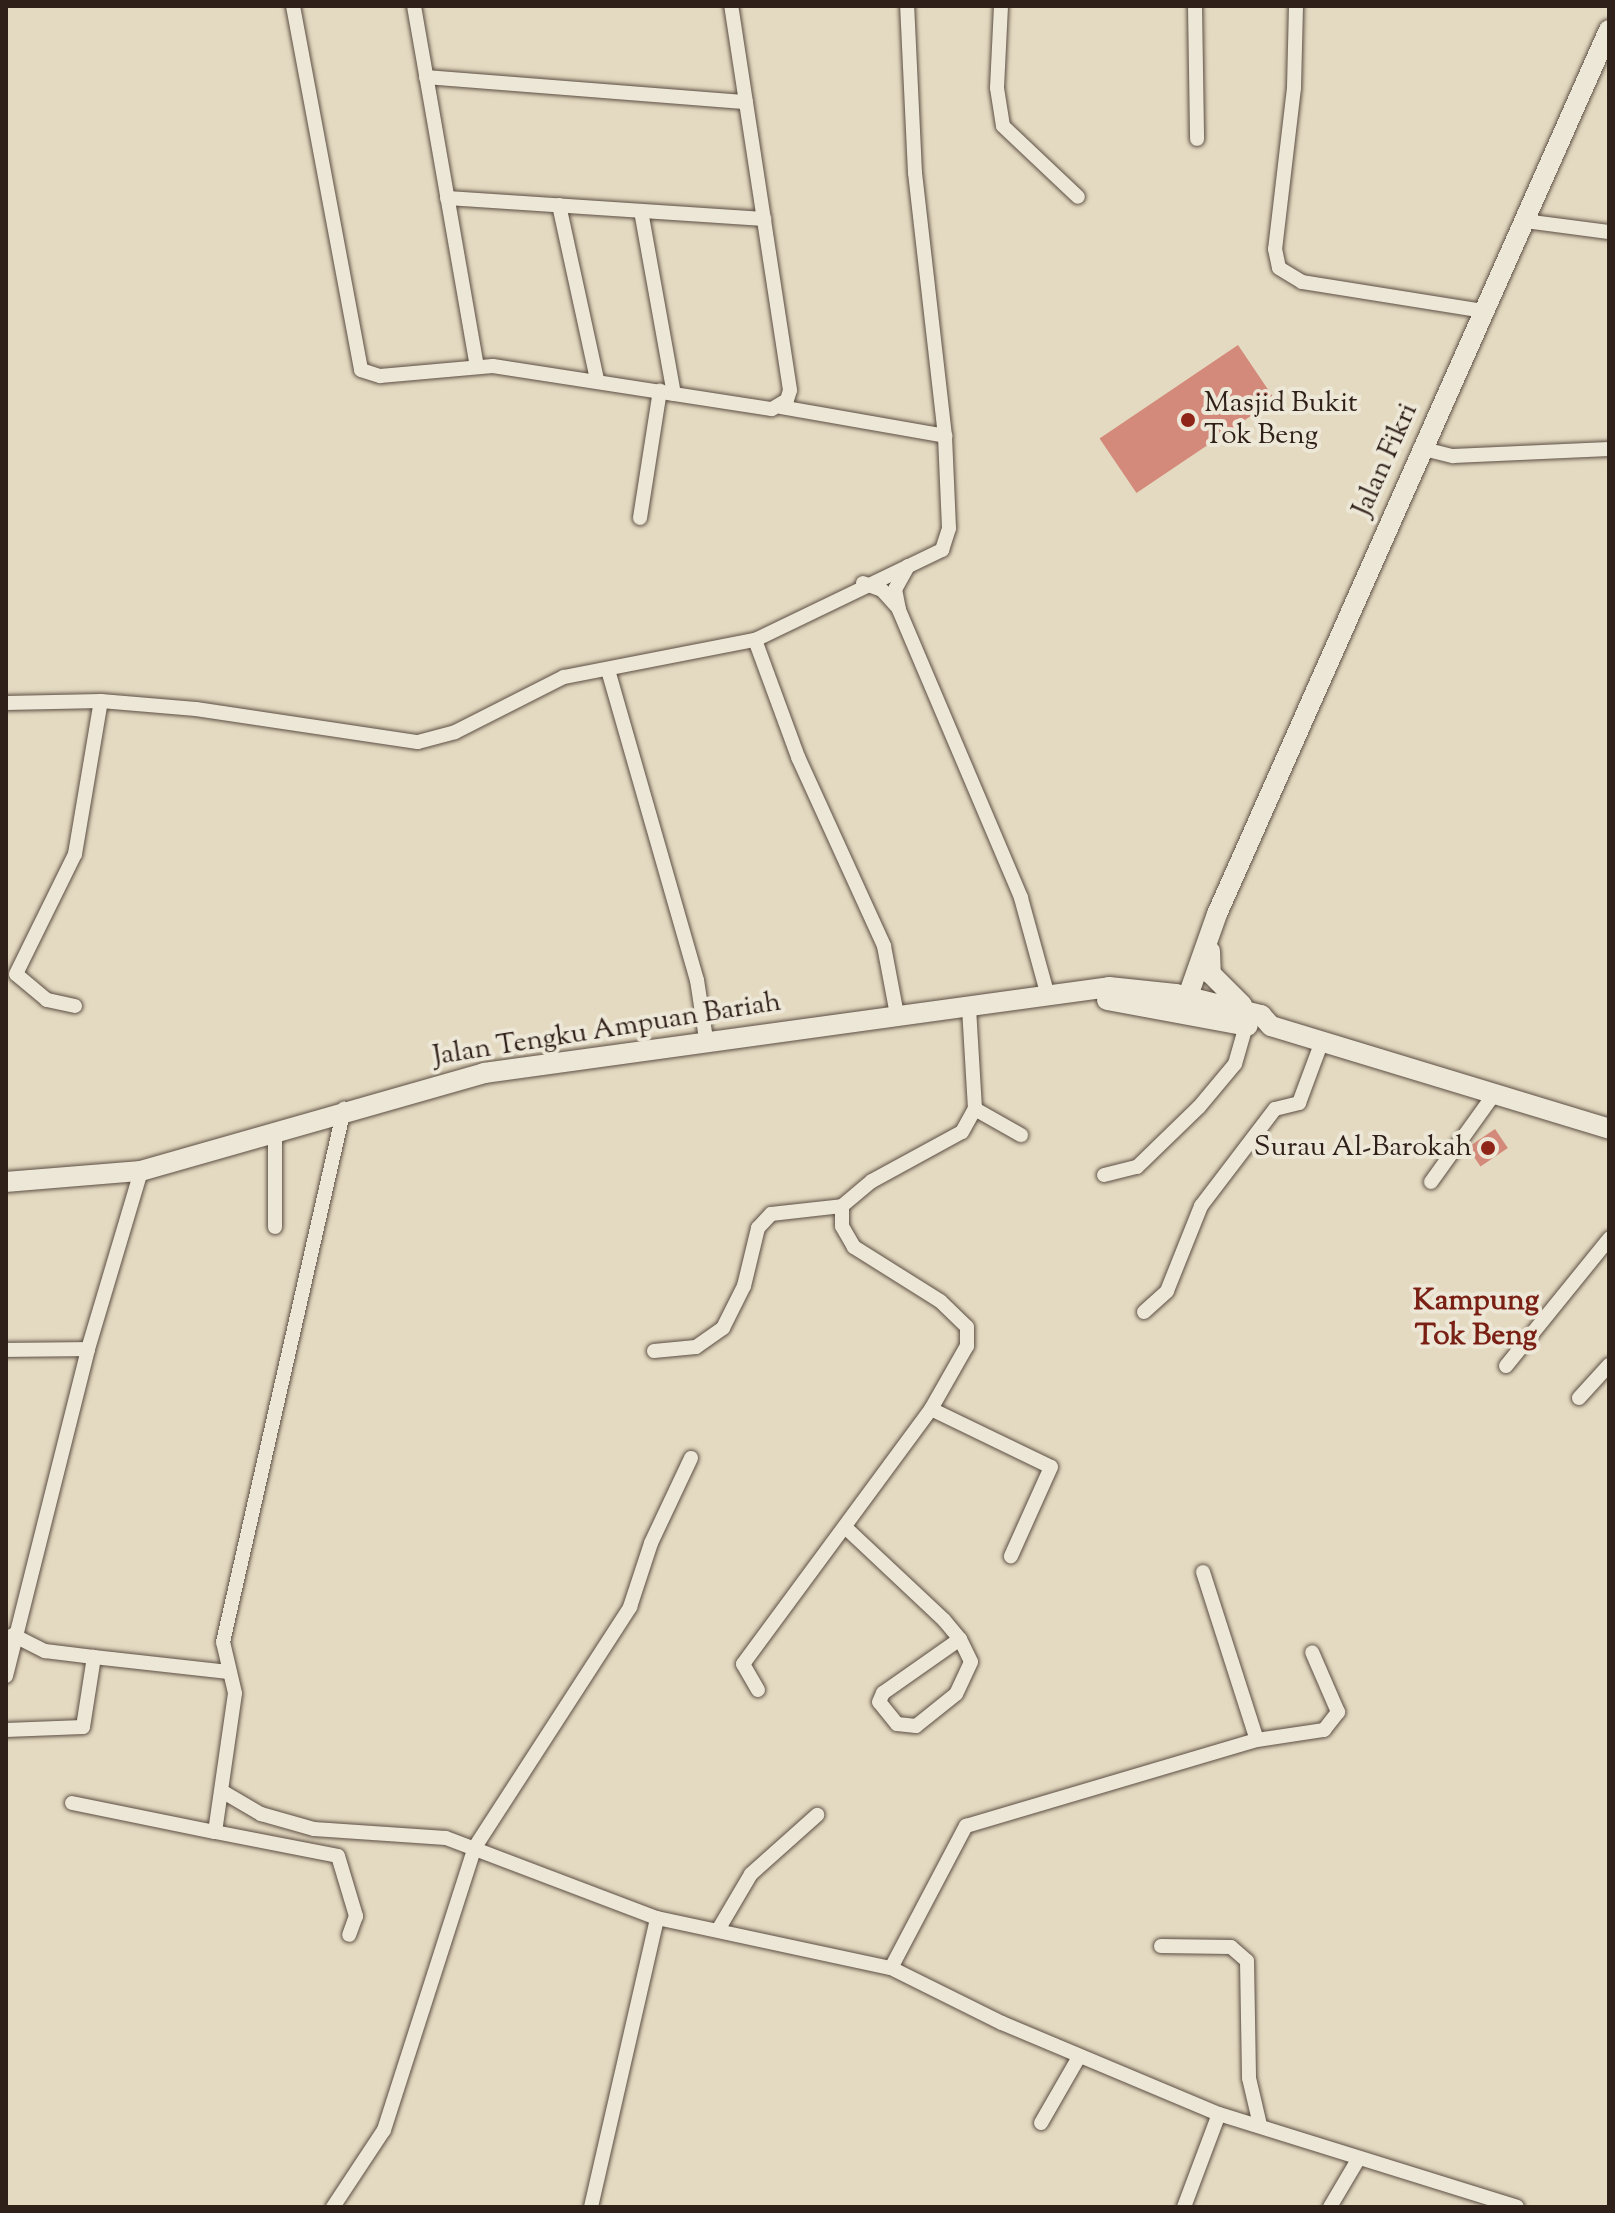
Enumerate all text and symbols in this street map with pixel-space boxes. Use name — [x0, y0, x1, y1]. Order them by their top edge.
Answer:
place label: Masjid Bukit Tok Beng — [1204, 387, 1358, 453]
street label: Jalan Fikri — [1346, 398, 1426, 522]
marker: Masjid Bukit Tok Beng — [1179, 411, 1197, 429]
street label: Jalan Tengku Ampuan Bariah — [431, 986, 783, 1074]
place label: Surau Al-Barokah — [1254, 1131, 1472, 1165]
marker: Surau Al-Barokah — [1479, 1139, 1497, 1157]
district label: Kampung Tok Beng — [1413, 1284, 1539, 1354]

